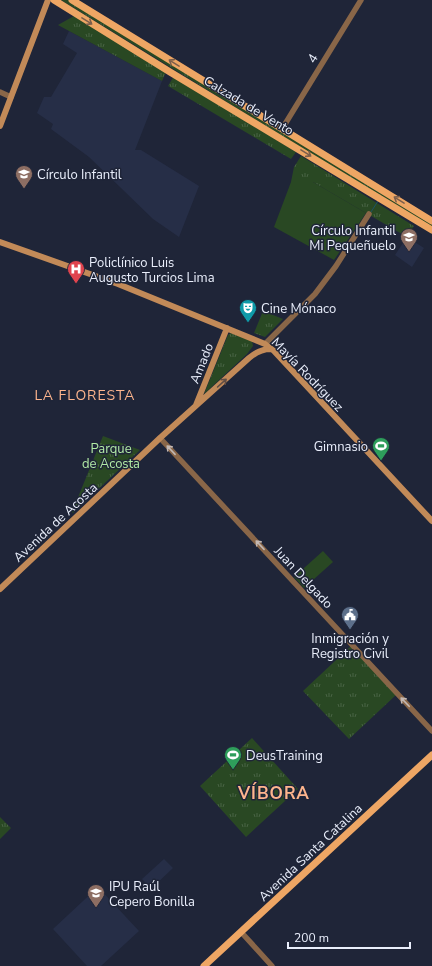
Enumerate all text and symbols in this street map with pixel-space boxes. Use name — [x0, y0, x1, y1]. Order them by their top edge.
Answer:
one-way arrow — [81, 17, 93, 25]
street label: 4 — [303, 50, 323, 67]
one-way arrow — [169, 59, 180, 67]
street label: Calzada de Vento — [200, 72, 297, 140]
one-way arrow — [300, 150, 312, 158]
school or university icon: Círculo Infantil — [14, 164, 34, 189]
place label: Círculo Infantil — [37, 166, 122, 184]
one-way arrow — [393, 196, 405, 204]
place label: Círculo Infantil Mi Pequeñuelo — [309, 222, 396, 255]
school or university icon: Círculo Infantil Mi Pequeñuelo — [399, 227, 419, 252]
place label: Policlínico Luis Augusto Turcios Lima — [89, 254, 215, 287]
hospital icon: Policlínico Luis Augusto Turcios Lima — [66, 259, 86, 284]
theatre icon: Cine Mónaco — [238, 298, 258, 323]
place label: Cine Mónaco — [261, 300, 336, 318]
street label: Mayía Rodríguez — [267, 334, 347, 416]
street label: Amado — [186, 340, 218, 386]
one-way arrow — [217, 378, 228, 387]
district label: LA FLORESTA — [35, 386, 135, 405]
sports icon: Gimnasio — [371, 436, 391, 461]
place label: Gimnasio — [314, 438, 368, 456]
park label: Parque de Acosta — [82, 440, 140, 473]
one-way arrow — [166, 445, 176, 455]
street label: Avenida de Acosta — [10, 479, 102, 566]
one-way arrow — [255, 540, 264, 551]
street label: Juan Delgado — [269, 542, 337, 613]
public building icon: Inmigración y Registro Civil — [340, 605, 360, 630]
place label: Inmigración y Registro Civil — [311, 630, 389, 663]
one-way arrow — [400, 697, 410, 707]
sports icon: DeusTraining — [223, 745, 243, 770]
place label: DeusTraining — [246, 747, 323, 765]
district label: VÍBORA — [237, 782, 310, 805]
street label: Avenida Santa Catalina — [255, 800, 367, 906]
place label: IPU Raúl Cepero Bonilla — [109, 878, 195, 911]
school or university icon: IPU Raúl Cepero Bonilla — [86, 883, 106, 908]
scale bar — [288, 924, 410, 950]
text: 200 m — [294, 930, 329, 946]

